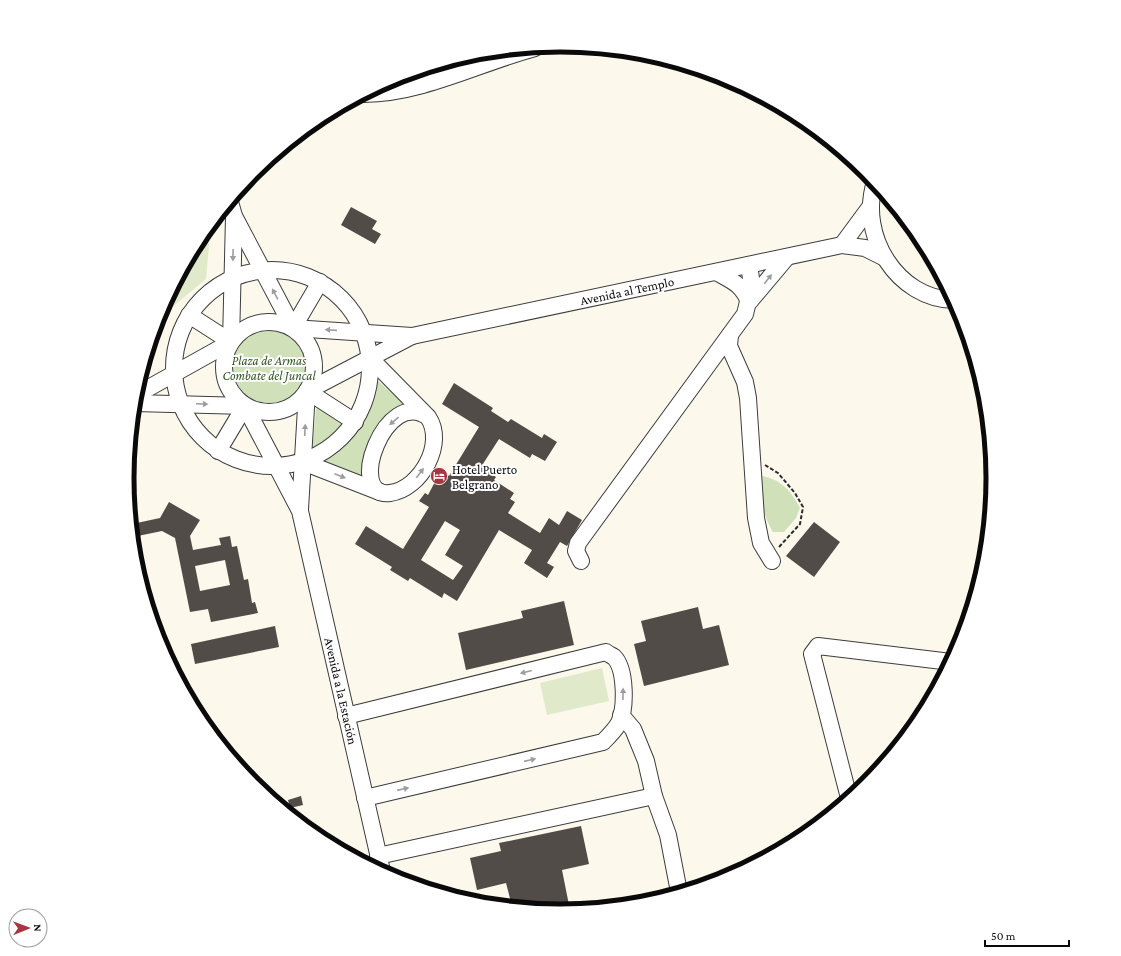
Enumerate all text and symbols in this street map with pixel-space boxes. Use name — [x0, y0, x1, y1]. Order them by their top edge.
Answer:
one-way arrow — [230, 249, 236, 262]
one-way arrow — [763, 273, 772, 284]
street label: Avenida al Templo — [579, 274, 675, 308]
one-way arrow — [272, 288, 278, 299]
one-way arrow — [325, 327, 337, 334]
park label: Plaza de Armas Combate del Juncal — [222, 353, 316, 383]
one-way arrow — [196, 401, 208, 408]
one-way arrow — [389, 417, 399, 426]
one-way arrow — [302, 424, 309, 436]
place label: Hotel Puerto Belgrano — [452, 462, 517, 492]
hotel icon: Hotel Puerto Belgrano — [429, 466, 449, 486]
one-way arrow — [416, 468, 424, 478]
one-way arrow — [334, 474, 346, 480]
street label: Avenida a la Estación — [321, 636, 361, 746]
one-way arrow — [520, 669, 532, 675]
one-way arrow — [620, 688, 627, 700]
one-way arrow — [523, 756, 536, 762]
one-way arrow — [397, 786, 409, 792]
north arrow — [8, 908, 48, 948]
scale bar — [985, 922, 1069, 948]
text: N — [32, 924, 44, 932]
text: 50 m — [991, 929, 1016, 943]

